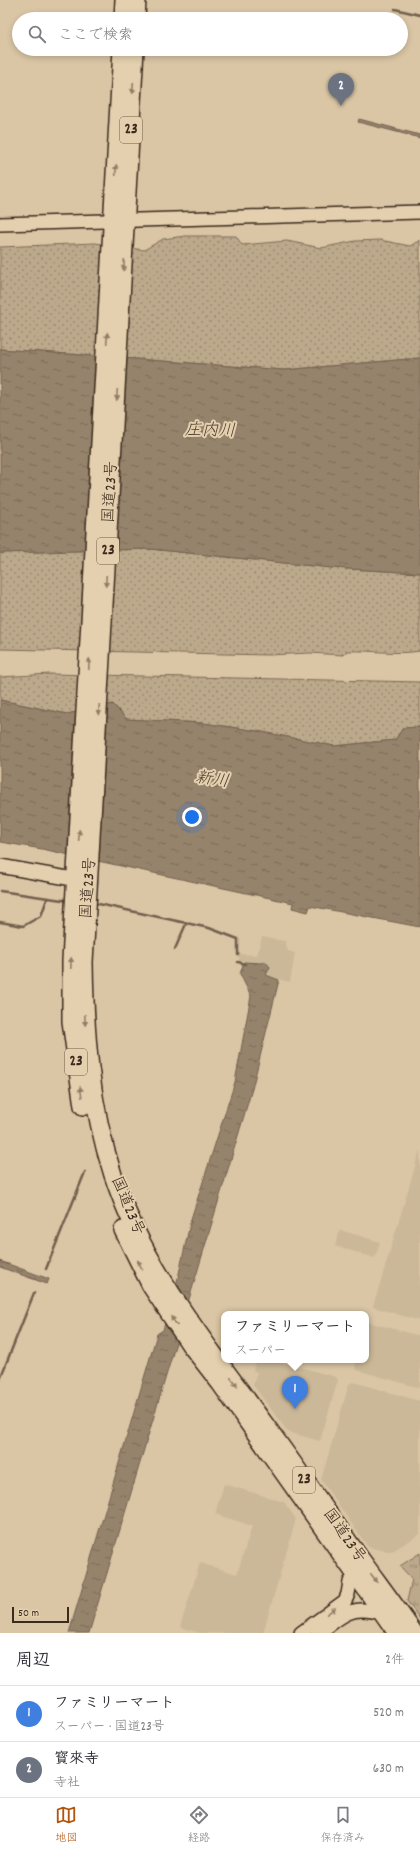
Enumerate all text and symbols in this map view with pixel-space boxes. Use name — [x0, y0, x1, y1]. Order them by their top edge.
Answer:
search box — [12, 12, 408, 56]
icon: search — [26, 23, 48, 45]
text: ここで検索 — [58, 25, 133, 47]
pin: 2 — [328, 73, 354, 106]
one-way arrow — [129, 82, 136, 94]
road number: 23 — [120, 117, 142, 143]
one-way arrow — [112, 164, 119, 176]
one-way arrow — [120, 259, 127, 271]
one-way arrow — [103, 332, 110, 344]
one-way arrow — [113, 389, 120, 401]
water label: 庄内川 — [184, 420, 236, 444]
street label: 国道23号 — [98, 460, 124, 524]
road number: 23 — [97, 538, 119, 564]
one-way arrow — [103, 575, 110, 587]
one-way arrow — [85, 658, 92, 670]
one-way arrow — [96, 704, 102, 717]
water label: 新川 — [193, 767, 231, 795]
your location — [182, 807, 202, 827]
one-way arrow — [76, 828, 82, 841]
street label: 国道23号 — [75, 856, 103, 920]
one-way arrow — [68, 956, 74, 969]
one-way arrow — [82, 1014, 88, 1027]
road number: 23 — [65, 1049, 87, 1075]
one-way arrow — [78, 1086, 84, 1099]
street label: 国道23号 — [104, 1173, 150, 1239]
one-way arrow — [137, 1259, 144, 1271]
popup — [221, 1311, 369, 1363]
one-way arrow — [170, 1316, 178, 1326]
text: ファミリーマート — [235, 1317, 355, 1339]
text: スーパー — [235, 1342, 286, 1361]
one-way arrow — [229, 1376, 238, 1387]
pin: 1 — [282, 1376, 308, 1409]
road number: 23 — [293, 1467, 315, 1493]
street label: 国道23号 — [317, 1504, 371, 1568]
one-way arrow — [370, 1573, 379, 1584]
scale bar — [12, 1605, 69, 1624]
text: 50 m — [18, 1606, 39, 1622]
one-way arrow — [326, 1607, 337, 1615]
text: 周辺 — [16, 1650, 50, 1674]
text: 2件 — [385, 1651, 404, 1670]
text: ファミリーマート — [54, 1693, 175, 1715]
text: 1 — [28, 1704, 30, 1723]
text: 520 m — [373, 1704, 404, 1723]
text: スーパー · 国道23号 — [54, 1718, 165, 1737]
text: 寳來寺 — [54, 1749, 99, 1771]
text: 2 — [26, 1760, 32, 1779]
text: 630 m — [373, 1760, 404, 1779]
text: 寺社 — [54, 1774, 80, 1793]
tab: 地図 — [55, 1804, 77, 1847]
tab: 経路 — [188, 1804, 210, 1847]
tab: 保存済み — [321, 1804, 365, 1847]

